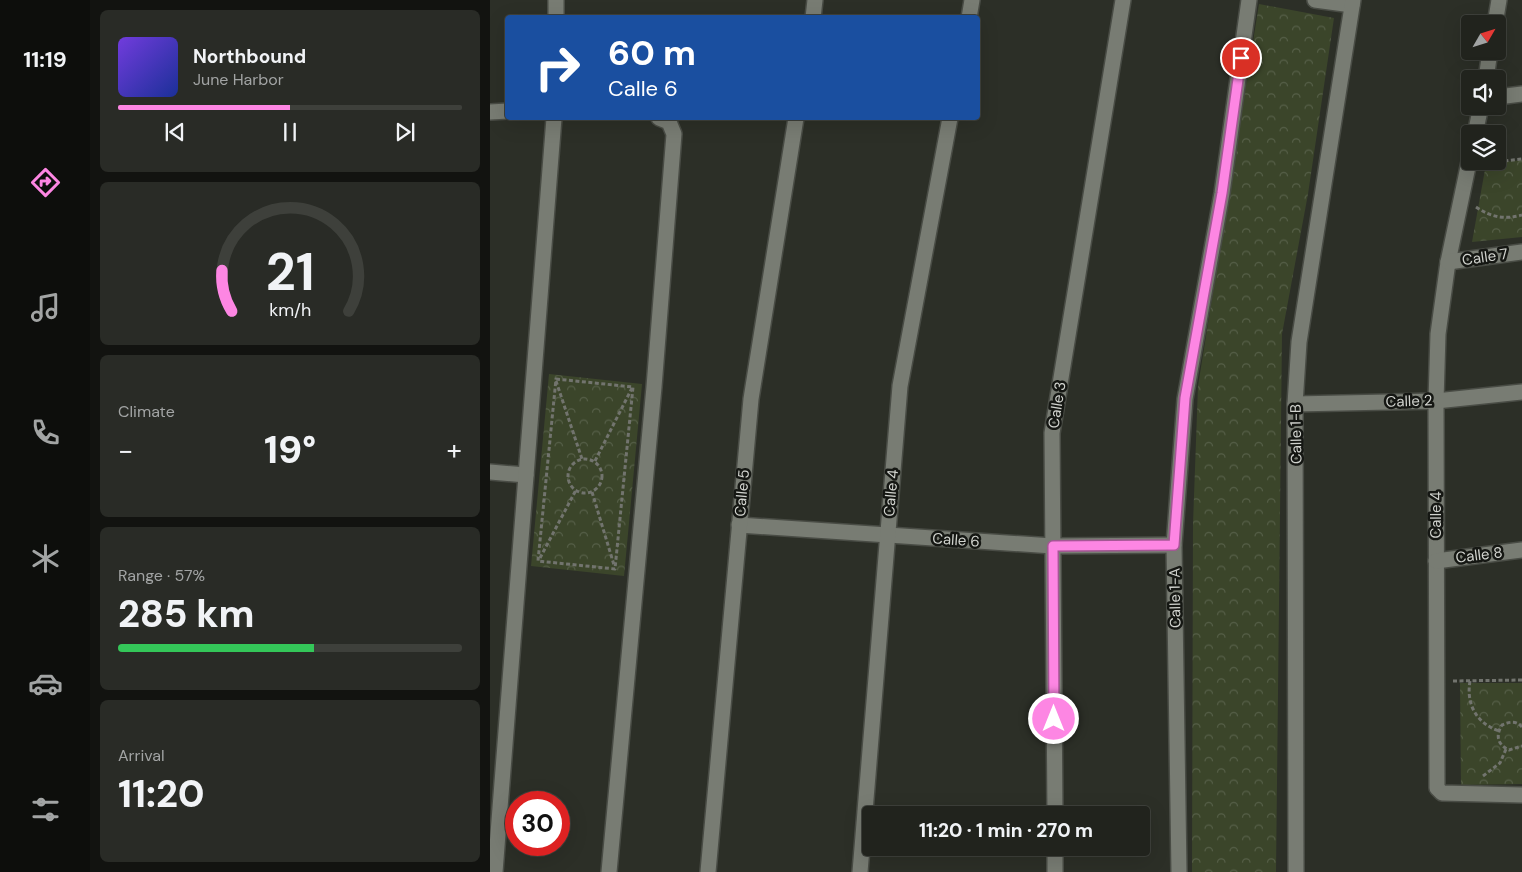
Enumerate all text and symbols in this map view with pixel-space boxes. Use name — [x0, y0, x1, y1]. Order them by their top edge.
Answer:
north arrow — [1461, 15, 1506, 60]
map controls — [1461, 15, 1506, 170]
text: 60 m — [608, 30, 696, 76]
icon: right — [525, 35, 590, 100]
pin — [1220, 37, 1262, 79]
text: Northbound — [193, 44, 306, 69]
icon: arrive — [1227, 44, 1255, 72]
text: 11:19 — [23, 45, 67, 74]
text: June Harbor — [193, 69, 284, 90]
button: sound — [1461, 70, 1506, 115]
text: Calle 6 — [608, 74, 678, 103]
icon: previous — [161, 118, 189, 146]
icon: pause — [276, 118, 304, 146]
icon: next — [391, 118, 419, 146]
button: layers — [1461, 125, 1506, 170]
icon: directions — [28, 165, 63, 200]
text: 21 — [266, 238, 314, 306]
street label: Calle 7 — [1461, 244, 1509, 270]
icon: music — [28, 290, 63, 325]
text: km/h — [269, 298, 311, 322]
street label: Calle 3 — [1043, 380, 1071, 430]
street label: Calle 2 — [1385, 390, 1433, 412]
text: Climate — [118, 401, 175, 422]
street label: Calle 1-B — [1285, 404, 1307, 464]
icon: phone — [28, 415, 63, 450]
text: 19° — [264, 425, 316, 475]
text: − — [118, 432, 133, 469]
text: + — [447, 432, 462, 469]
street label: Calle 5 — [730, 469, 754, 517]
street label: Calle 4 — [879, 469, 903, 517]
street label: Calle 4 — [1426, 491, 1446, 539]
street label: Calle 6 — [932, 528, 980, 552]
icon: climate — [28, 541, 63, 576]
street label: Calle 8 — [1454, 542, 1504, 568]
text: Range · 57% — [118, 565, 205, 586]
street label: Calle 1-A — [1164, 568, 1186, 628]
text: 285 km — [118, 589, 255, 639]
icon: car — [28, 666, 63, 701]
position arrow — [1027, 692, 1079, 744]
text: Arrival — [118, 745, 165, 766]
text: 11:20 — [118, 769, 205, 819]
speed limit sign: 30 — [505, 791, 570, 856]
icon: filters — [28, 792, 63, 827]
text: 11:20 · 1 min · 270 m — [919, 818, 1093, 843]

